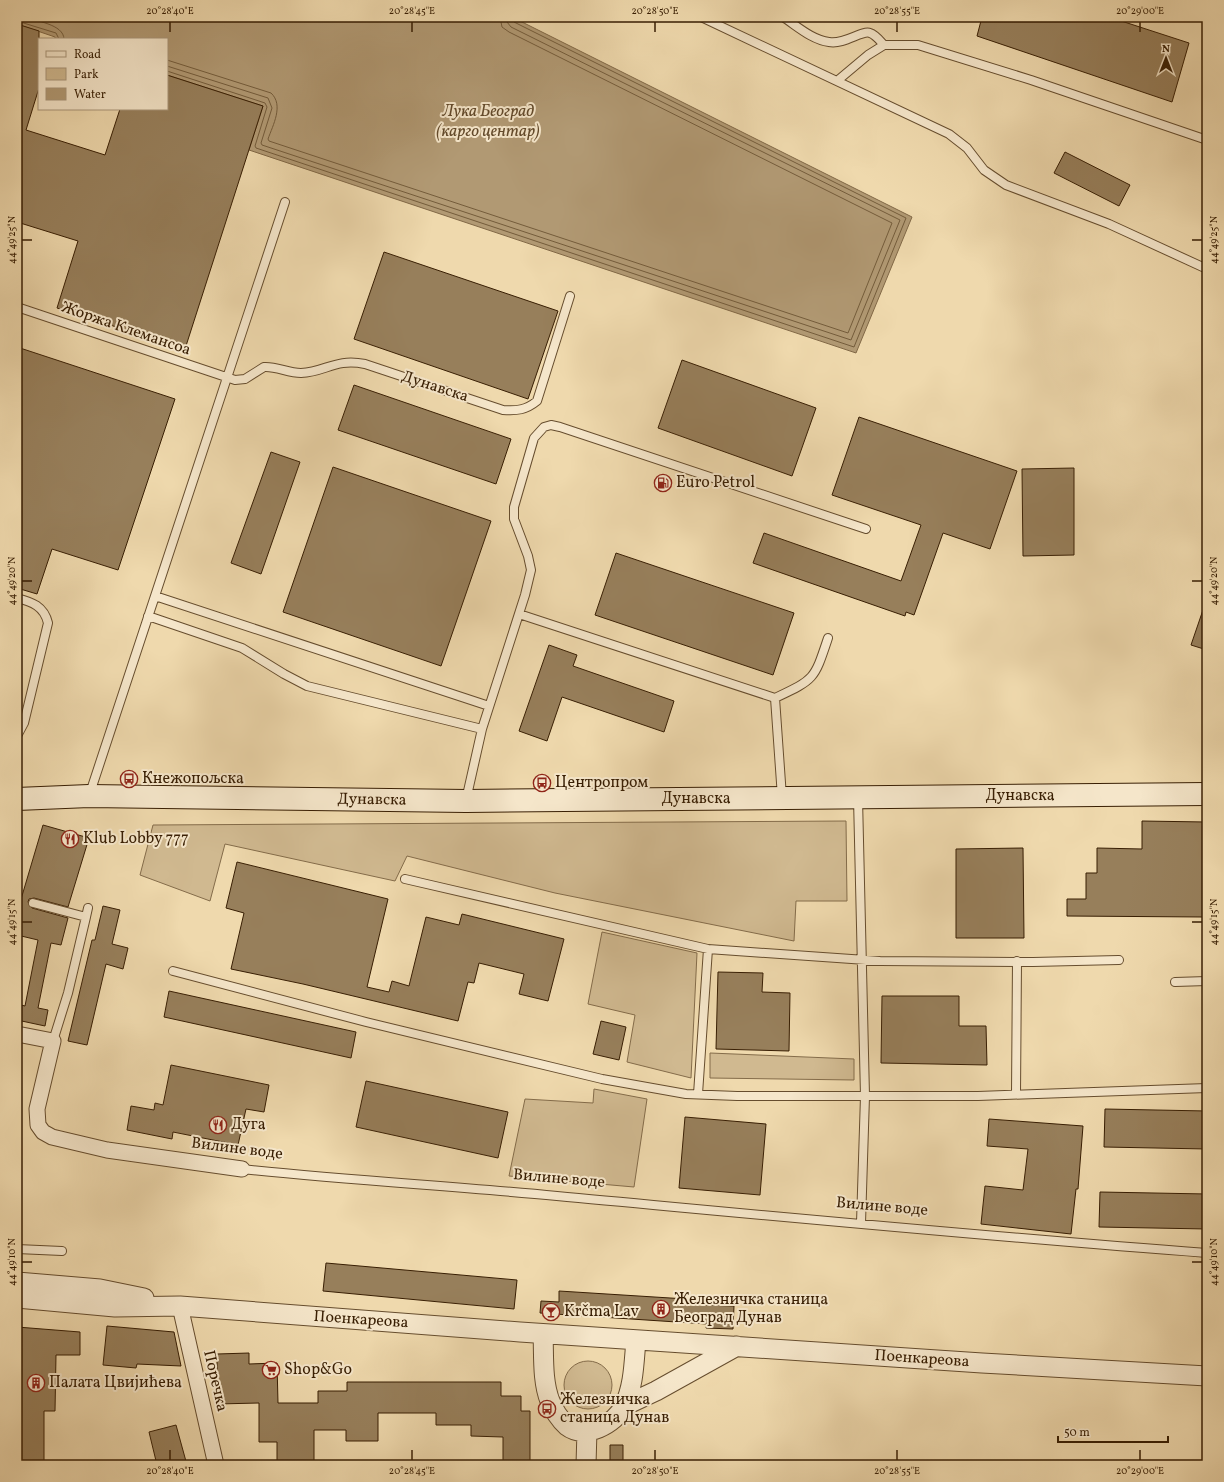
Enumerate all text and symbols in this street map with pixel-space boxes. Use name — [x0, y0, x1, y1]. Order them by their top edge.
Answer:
text: 20°28'40"E — [146, 4, 194, 18]
text: 20°28'45"E — [389, 4, 435, 18]
text: 20°28'50"E — [631, 4, 679, 18]
text: 20°28'55"E — [874, 4, 920, 18]
text: 20°29'00"E — [1116, 4, 1164, 18]
legend — [38, 38, 168, 110]
north arrow — [1146, 38, 1186, 78]
text: N — [1162, 42, 1170, 57]
text: Road — [74, 47, 101, 63]
text: Park — [74, 67, 99, 83]
text: Water — [74, 87, 106, 103]
water label: Лука Београд (карго центар) — [436, 100, 540, 143]
text: 44°49'25"N — [5, 215, 19, 264]
text: 44°49'25"N — [1207, 215, 1221, 264]
street label: Жоржа Клемансоа — [58, 297, 194, 361]
street label: Дунавска — [399, 366, 471, 408]
place label: Euro Petrol — [676, 472, 755, 494]
fuel station icon: Euro Petrol — [653, 473, 673, 493]
text: 44°49'20"N — [5, 556, 19, 606]
text: 44°49'20"N — [1207, 556, 1221, 606]
place label: Кнежопољска — [142, 768, 244, 790]
bus stop icon: Кнежопољска — [119, 769, 139, 789]
place label: Центропром — [555, 772, 648, 794]
bus stop icon: Центропром — [532, 773, 552, 793]
street label: Дунавска — [985, 785, 1055, 807]
street label: Дунавска — [337, 788, 407, 812]
street label: Дунавска — [661, 788, 731, 810]
place label: Klub Lobby 777 — [83, 828, 189, 850]
restaurant icon: Klub Lobby 777 — [60, 829, 80, 849]
text: 44°49'15"N — [5, 898, 19, 945]
text: 44°49'15"N — [1207, 898, 1221, 945]
place label: Дуга — [231, 1114, 266, 1136]
restaurant icon: Дуга — [208, 1115, 228, 1135]
street label: Вилине воде — [190, 1132, 284, 1166]
street label: Вилине воде — [512, 1164, 606, 1194]
street label: Вилине воде — [835, 1192, 929, 1222]
text: 44°49'10"N — [5, 1238, 19, 1286]
text: 44°49'10"N — [1207, 1238, 1221, 1286]
place label: Железничка станица Београд Дунав — [674, 1289, 828, 1329]
building icon: Железничка станица Београд Дунав — [651, 1299, 671, 1319]
place label: Krčma Lav — [564, 1301, 639, 1323]
bar icon: Krčma Lav — [541, 1302, 561, 1322]
street label: Поенкареова — [313, 1306, 409, 1334]
street label: Поенкареова — [874, 1345, 970, 1373]
street label: Поречка — [197, 1348, 233, 1414]
place label: Shop&Go — [284, 1359, 352, 1381]
supermarket icon: Shop&Go — [261, 1360, 281, 1380]
place label: Палата Цвијићева — [49, 1372, 182, 1394]
building icon: Палата Цвијићева — [26, 1373, 46, 1393]
place label: Железничка станица Дунав — [560, 1389, 669, 1429]
bus stop icon: Железничка станица Дунав — [537, 1399, 557, 1419]
scale bar — [1058, 1418, 1168, 1444]
text: 50 m — [1064, 1425, 1090, 1441]
text: 20°28'40"E — [146, 1464, 194, 1478]
text: 20°28'45"E — [389, 1464, 435, 1478]
text: 20°28'50"E — [631, 1464, 679, 1478]
text: 20°28'55"E — [874, 1464, 920, 1478]
text: 20°29'00"E — [1116, 1464, 1164, 1478]

